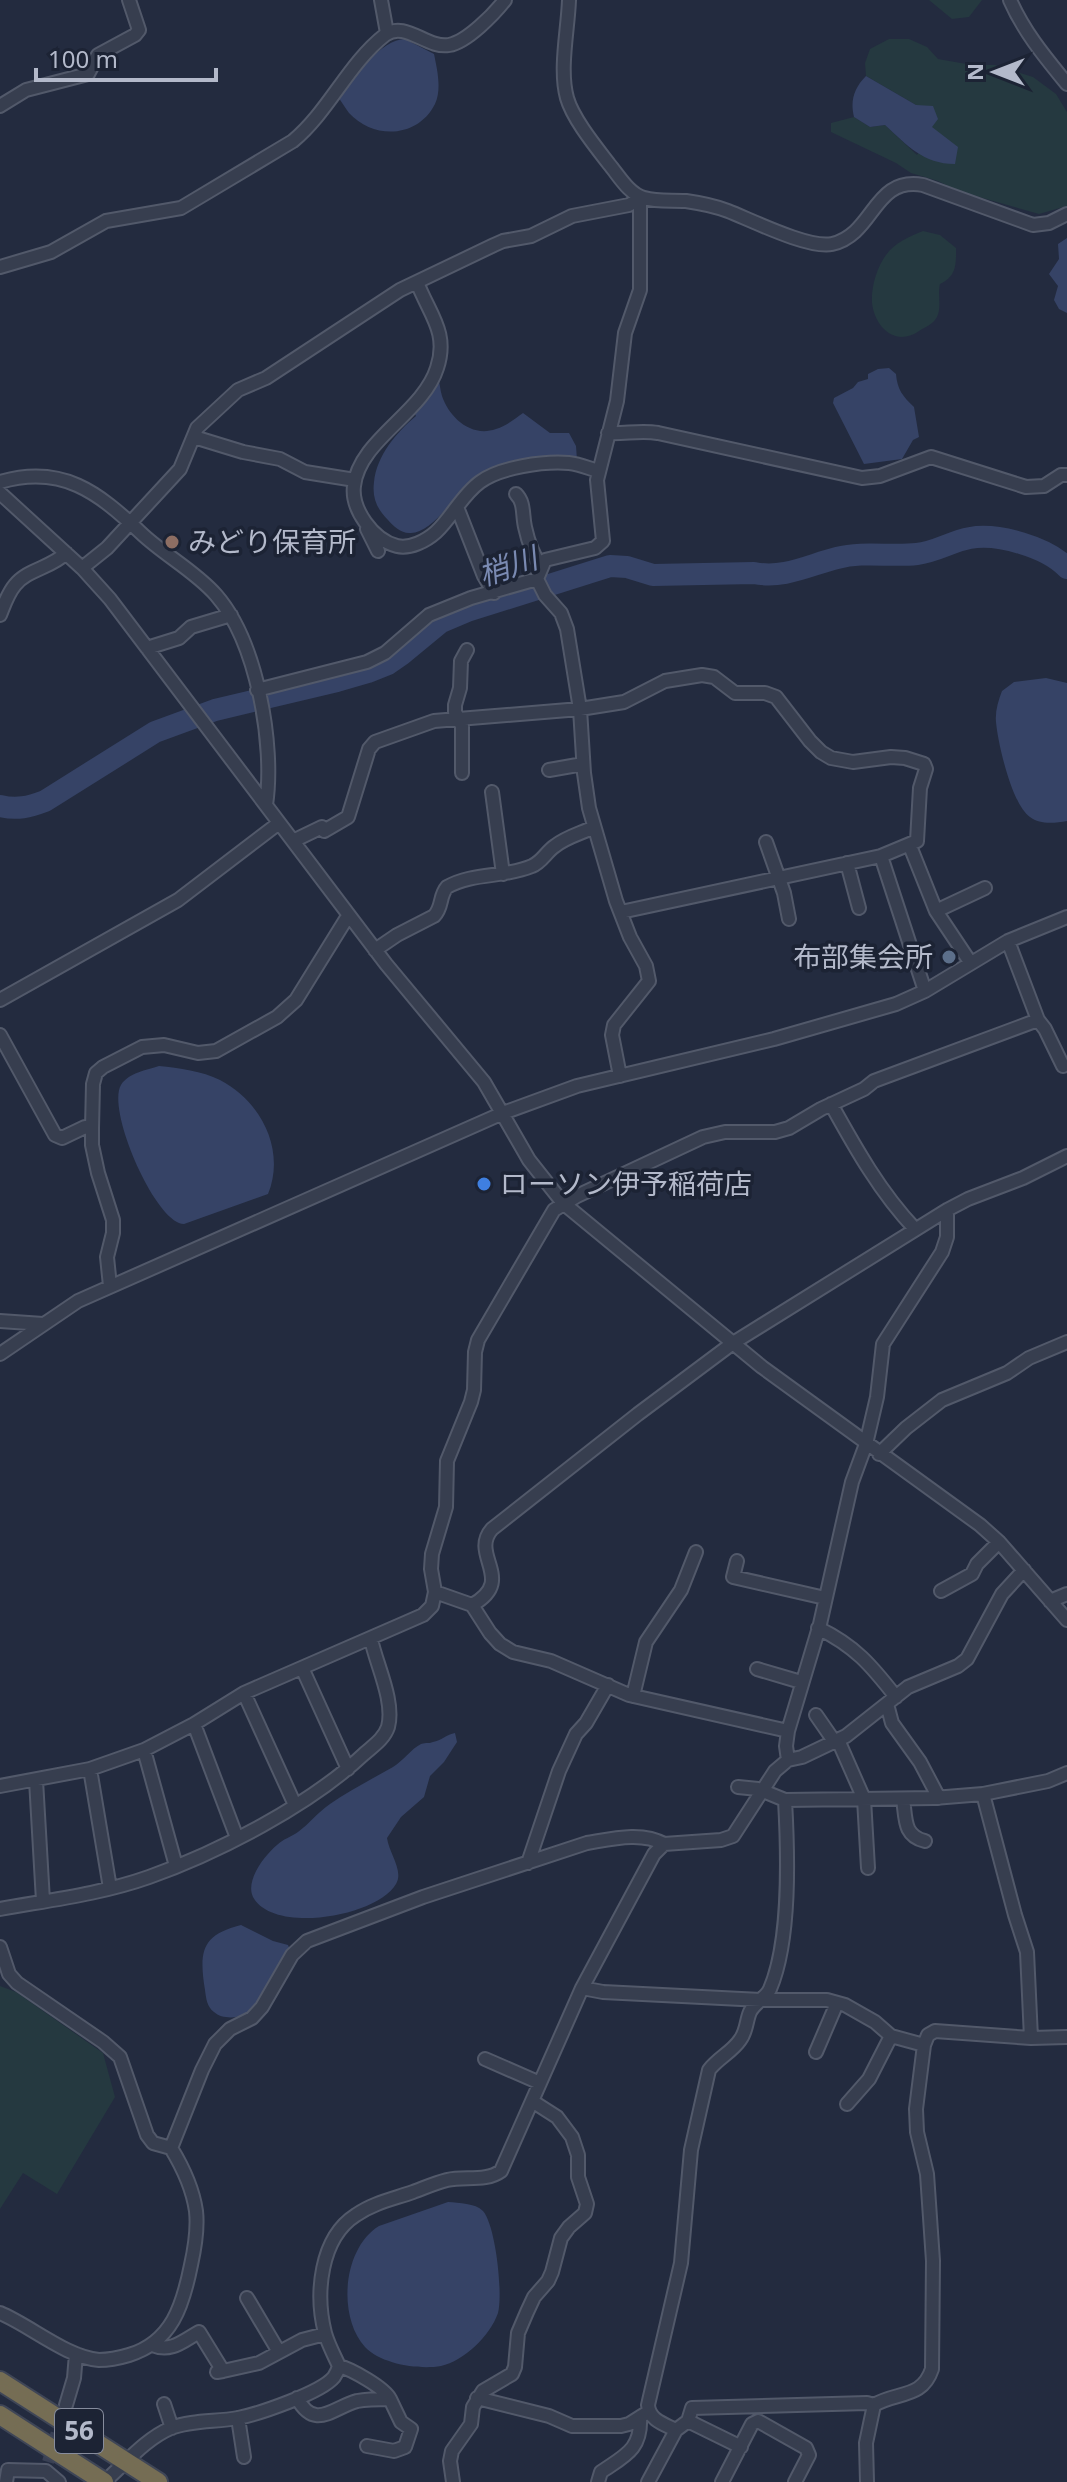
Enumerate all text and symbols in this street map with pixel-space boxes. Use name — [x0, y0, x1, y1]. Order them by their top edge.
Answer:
scale bar — [36, 32, 216, 82]
north arrow — [955, 32, 1035, 112]
text: 100 m — [48, 42, 118, 75]
text: N — [959, 63, 989, 81]
place label: みどり保育所 — [188, 522, 356, 560]
marker: みどり保育所 — [163, 533, 181, 551]
water label: 梢川 — [472, 535, 545, 595]
place label: 布部集会所 — [793, 937, 933, 975]
marker: 布部集会所 — [940, 948, 958, 966]
place label: ローソン伊予稲荷店 — [500, 1164, 752, 1202]
marker: ローソン伊予稲荷店 — [475, 1175, 493, 1193]
road number: 56 — [55, 2409, 103, 2453]

